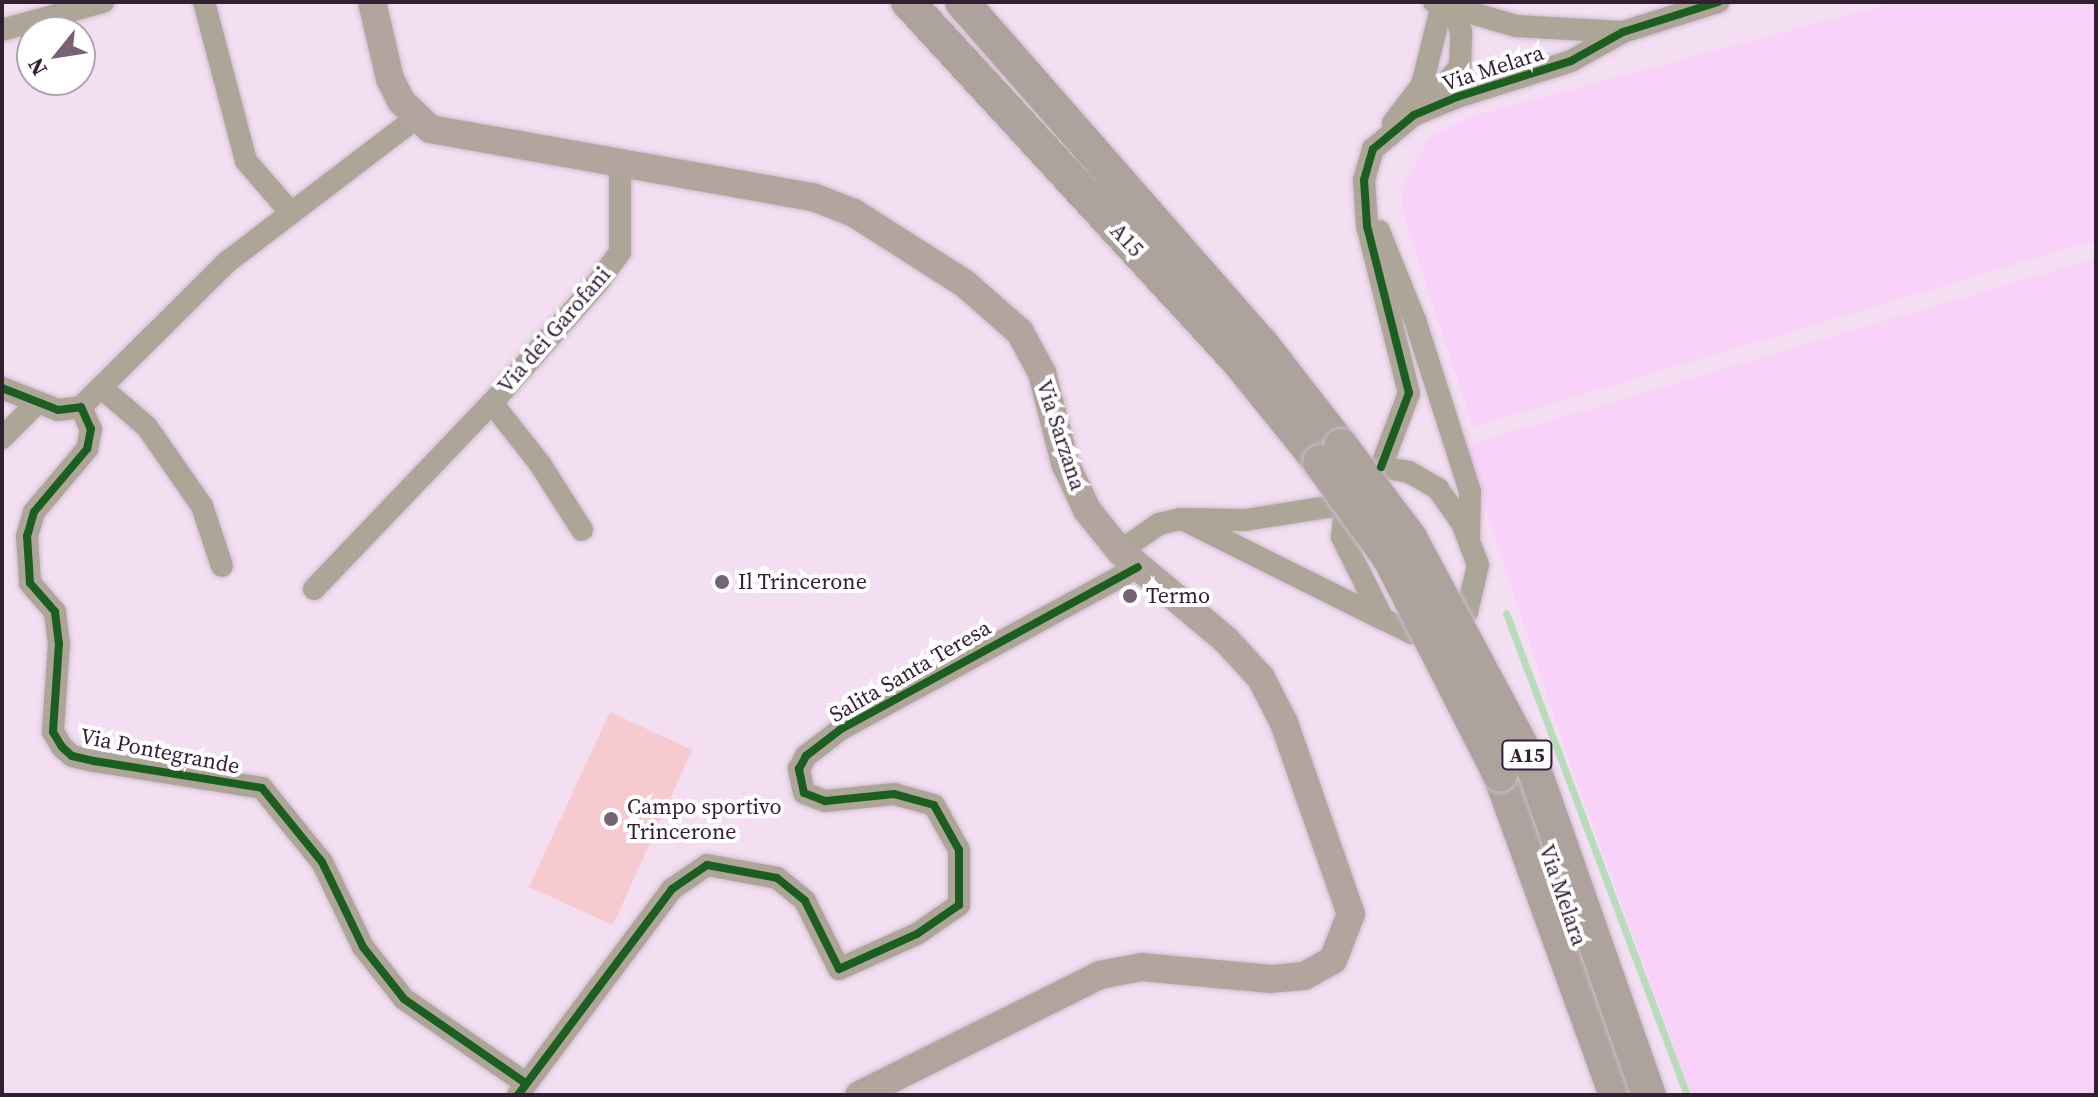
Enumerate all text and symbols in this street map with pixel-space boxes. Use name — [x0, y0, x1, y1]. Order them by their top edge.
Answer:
north arrow — [16, 16, 96, 96]
street label: Via Melara — [1439, 39, 1547, 97]
text: N — [20, 53, 54, 81]
street label: A15 — [1105, 218, 1149, 262]
street label: Via dei Garofani — [492, 262, 616, 398]
street label: Via Sarzana — [1031, 377, 1091, 493]
place label: Il Trincerone — [738, 569, 867, 595]
marker: Il Trincerone — [713, 573, 731, 591]
place label: Termo — [1146, 583, 1210, 609]
marker: Termo — [1121, 587, 1139, 605]
street label: Salita Santa Teresa — [825, 614, 995, 728]
street label: Via Pontegrande — [78, 723, 242, 779]
road number: A15 — [1501, 739, 1553, 771]
place label: Campo sportivo Trincerone — [627, 793, 782, 844]
marker: Campo sportivo Trincerone — [602, 810, 620, 828]
street label: Via Melara — [1533, 841, 1593, 949]

